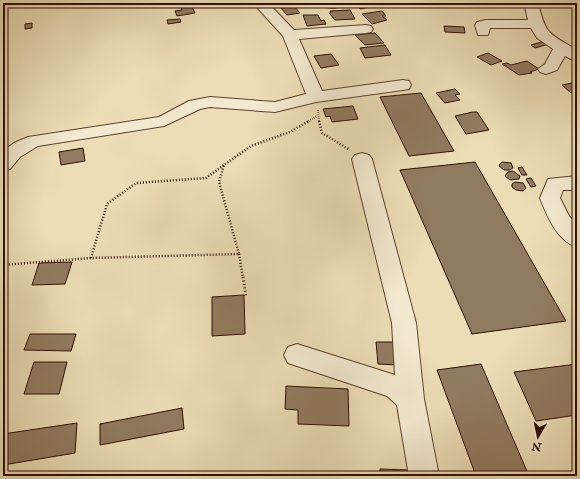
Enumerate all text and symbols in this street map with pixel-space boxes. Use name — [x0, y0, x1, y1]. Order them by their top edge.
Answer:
north arrow — [518, 417, 558, 457]
text: N — [530, 439, 543, 454]

